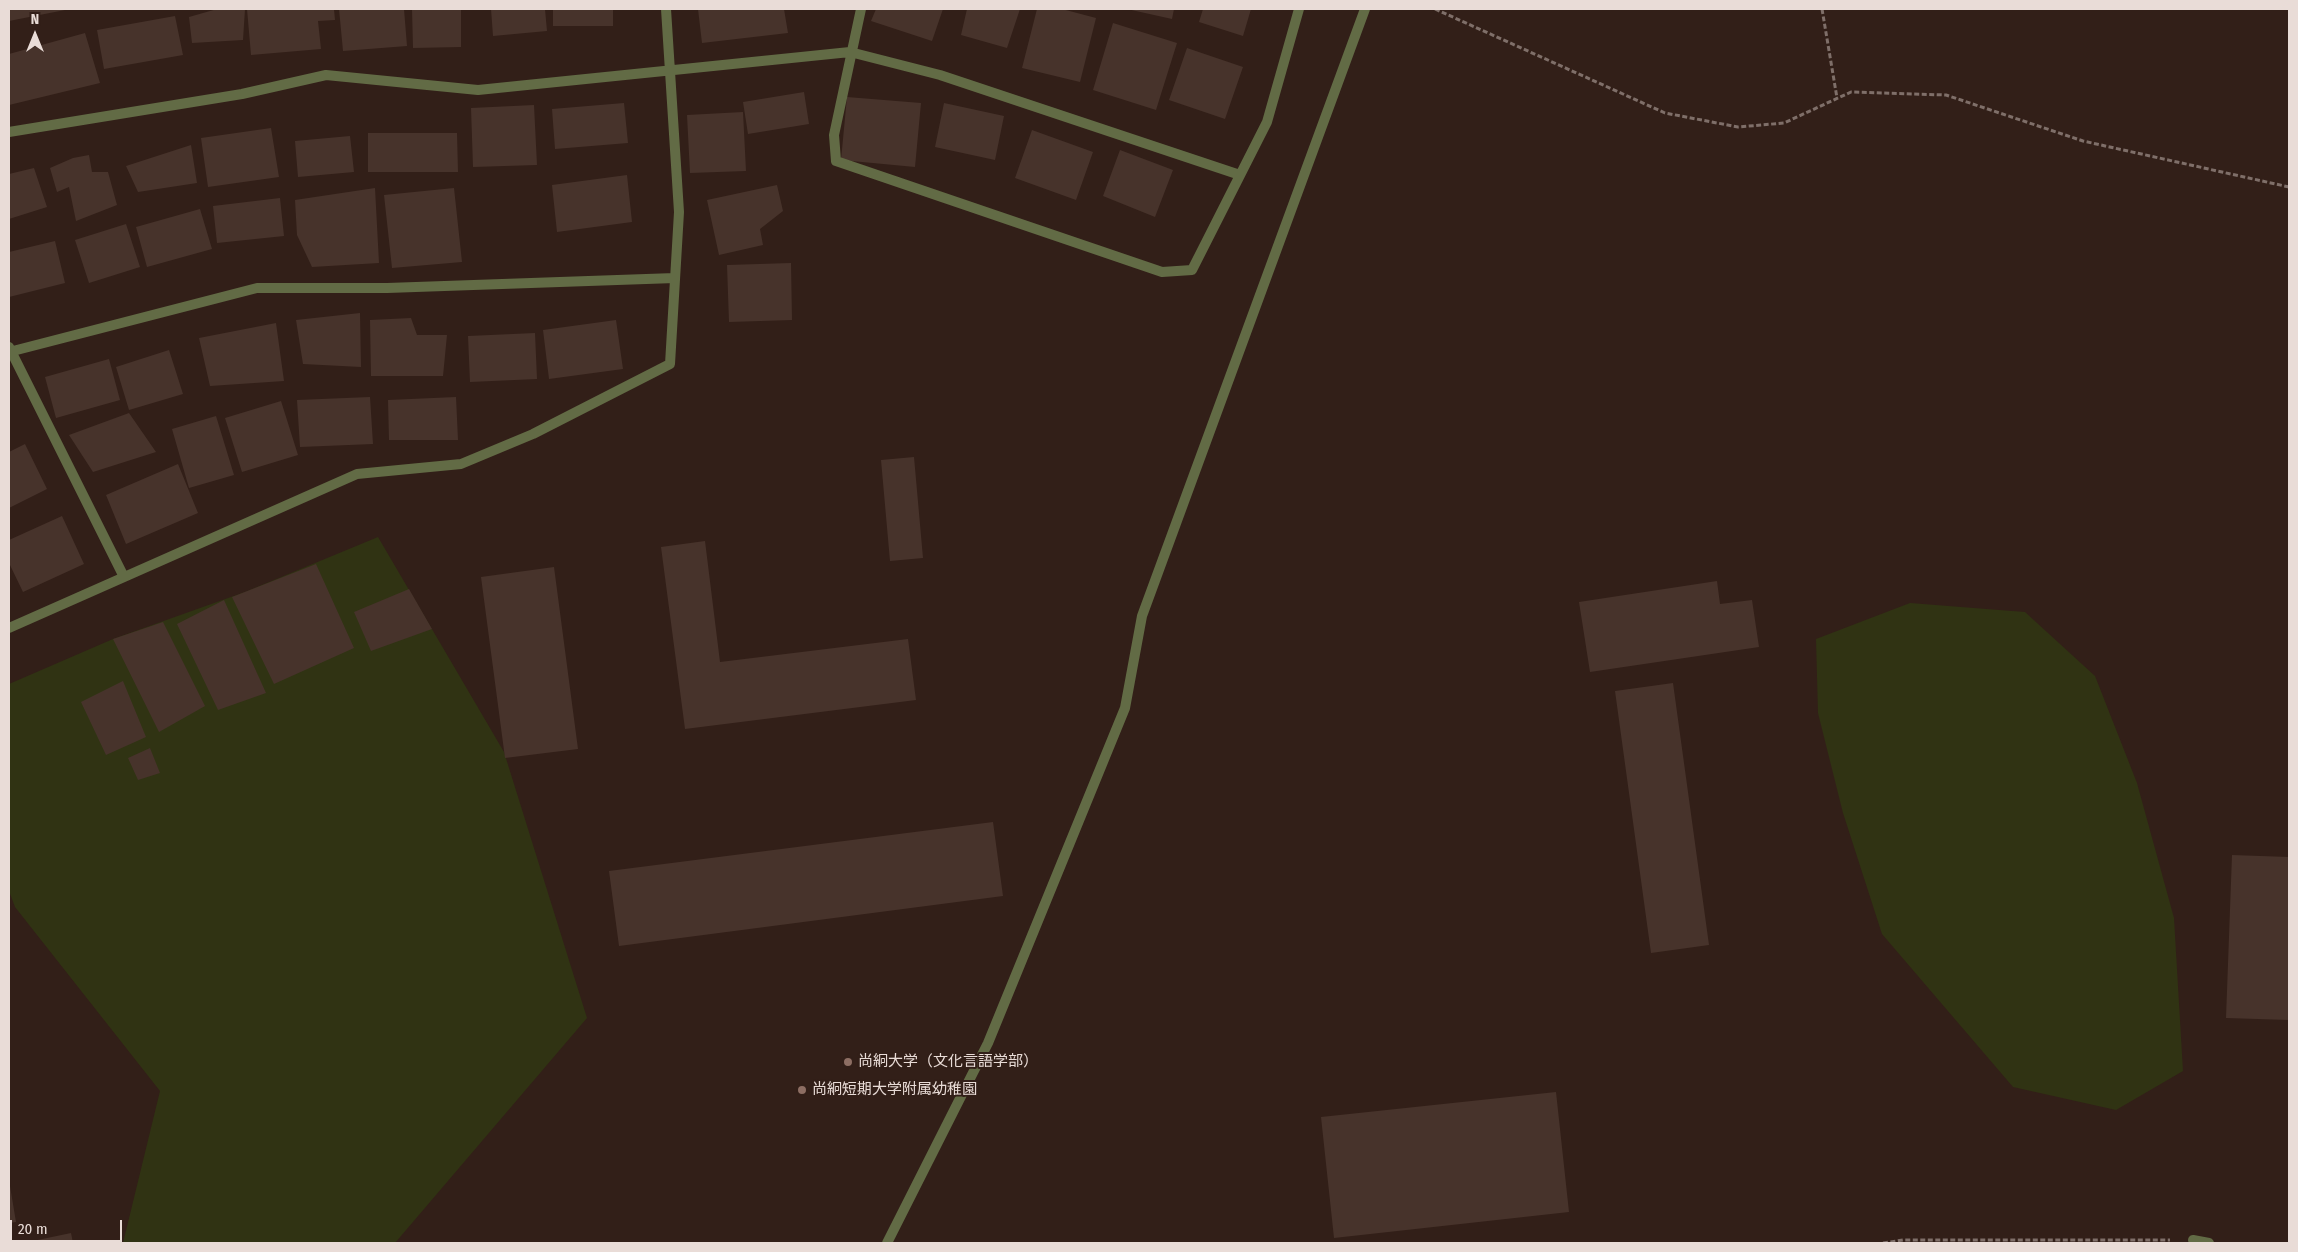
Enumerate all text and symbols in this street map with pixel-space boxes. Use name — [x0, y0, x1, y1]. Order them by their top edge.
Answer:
north arrow — [10, 10, 60, 60]
text: N — [31, 11, 39, 28]
place label: 尚絅大学（文化言語学部） — [858, 1053, 1038, 1071]
marker: 尚絅大学（文化言語学部） — [842, 1056, 854, 1068]
place label: 尚絅短期大学附属幼稚園 — [812, 1081, 977, 1099]
marker: 尚絅短期大学附属幼稚園 — [796, 1084, 808, 1096]
scale bar — [12, 1210, 125, 1242]
text: 20 m — [18, 1220, 48, 1238]

